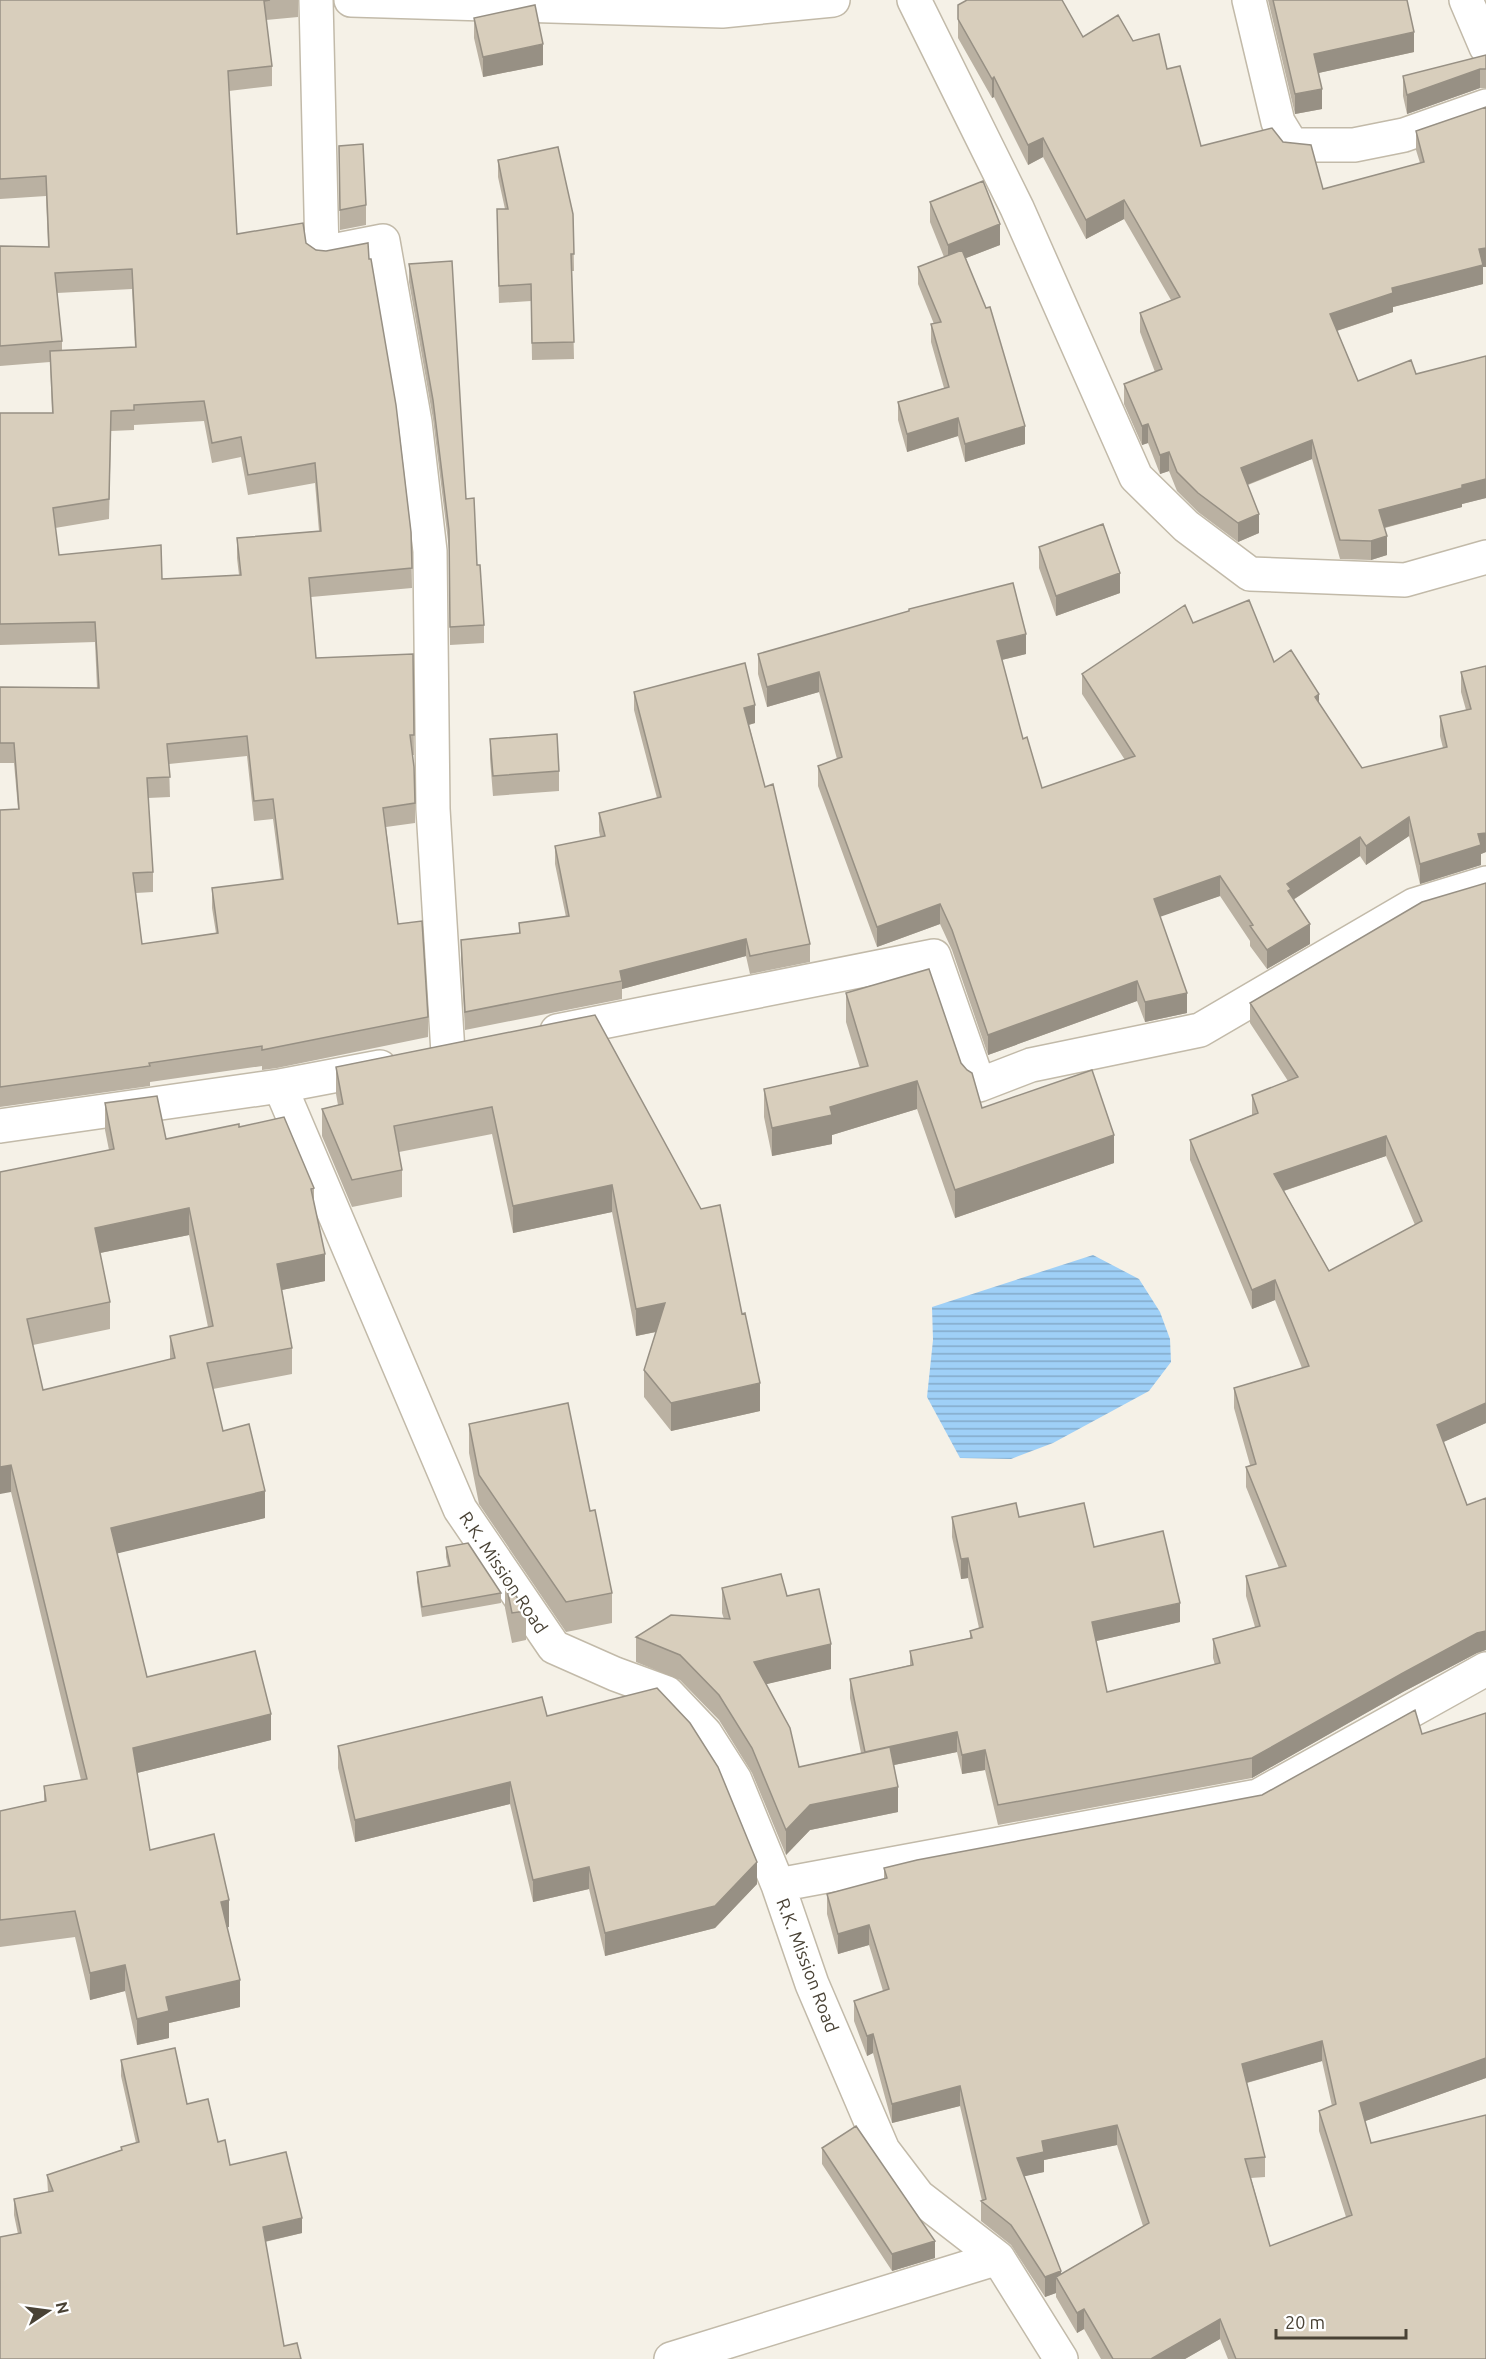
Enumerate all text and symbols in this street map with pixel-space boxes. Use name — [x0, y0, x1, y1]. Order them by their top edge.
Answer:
street label: R.K. Mission Road — [456, 1507, 552, 1637]
street label: R.K. Mission Road — [773, 1895, 843, 2035]
north arrow — [18, 2281, 78, 2341]
text: N — [53, 2300, 73, 2315]
scale bar — [1276, 2302, 1406, 2340]
text: 20 m — [1285, 2312, 1325, 2332]

